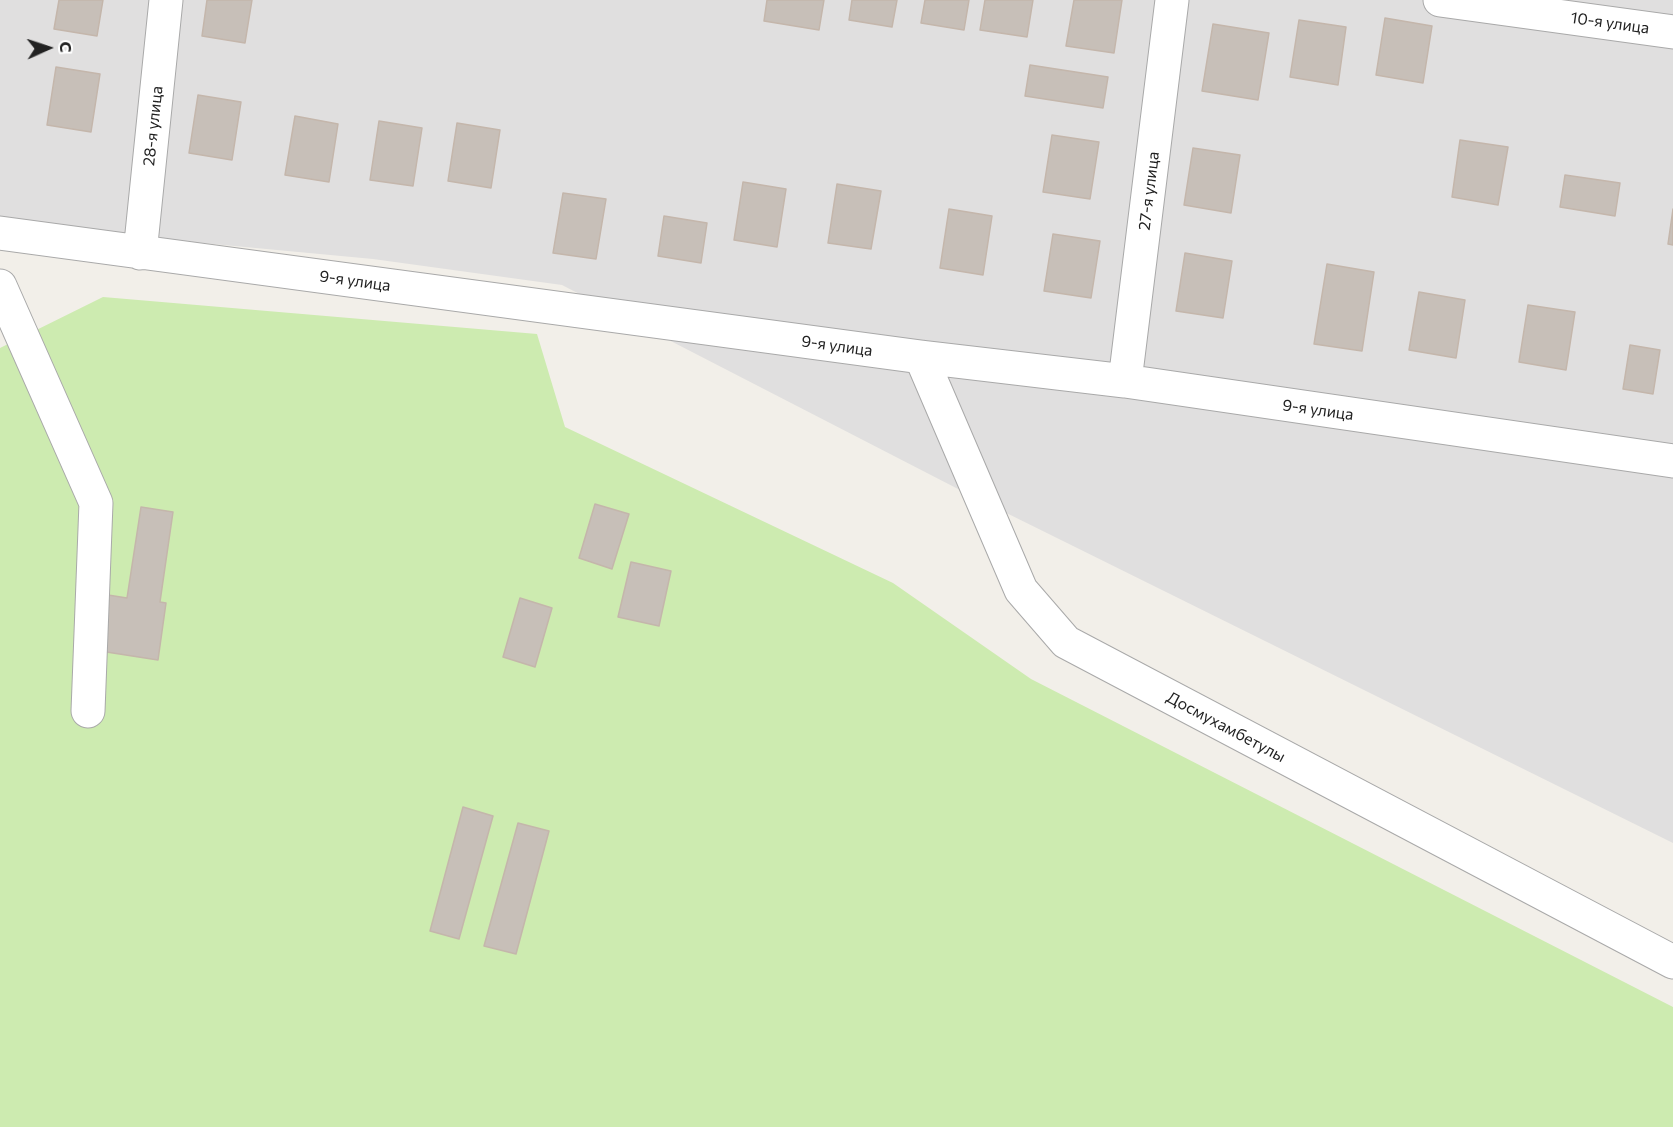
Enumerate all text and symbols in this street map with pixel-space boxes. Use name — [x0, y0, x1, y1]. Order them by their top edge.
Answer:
street label: 10-я улица — [1569, 8, 1651, 38]
north arrow — [18, 18, 78, 78]
text: С — [57, 41, 76, 53]
street label: 28-я улица — [139, 85, 167, 167]
street label: 27-я улица — [1135, 150, 1163, 232]
street label: 9-я улица — [318, 267, 392, 295]
street label: 9-я улица — [800, 332, 874, 360]
street label: 9-я улица — [1281, 396, 1355, 424]
street label: Досмухамбетулы — [1163, 688, 1289, 766]

